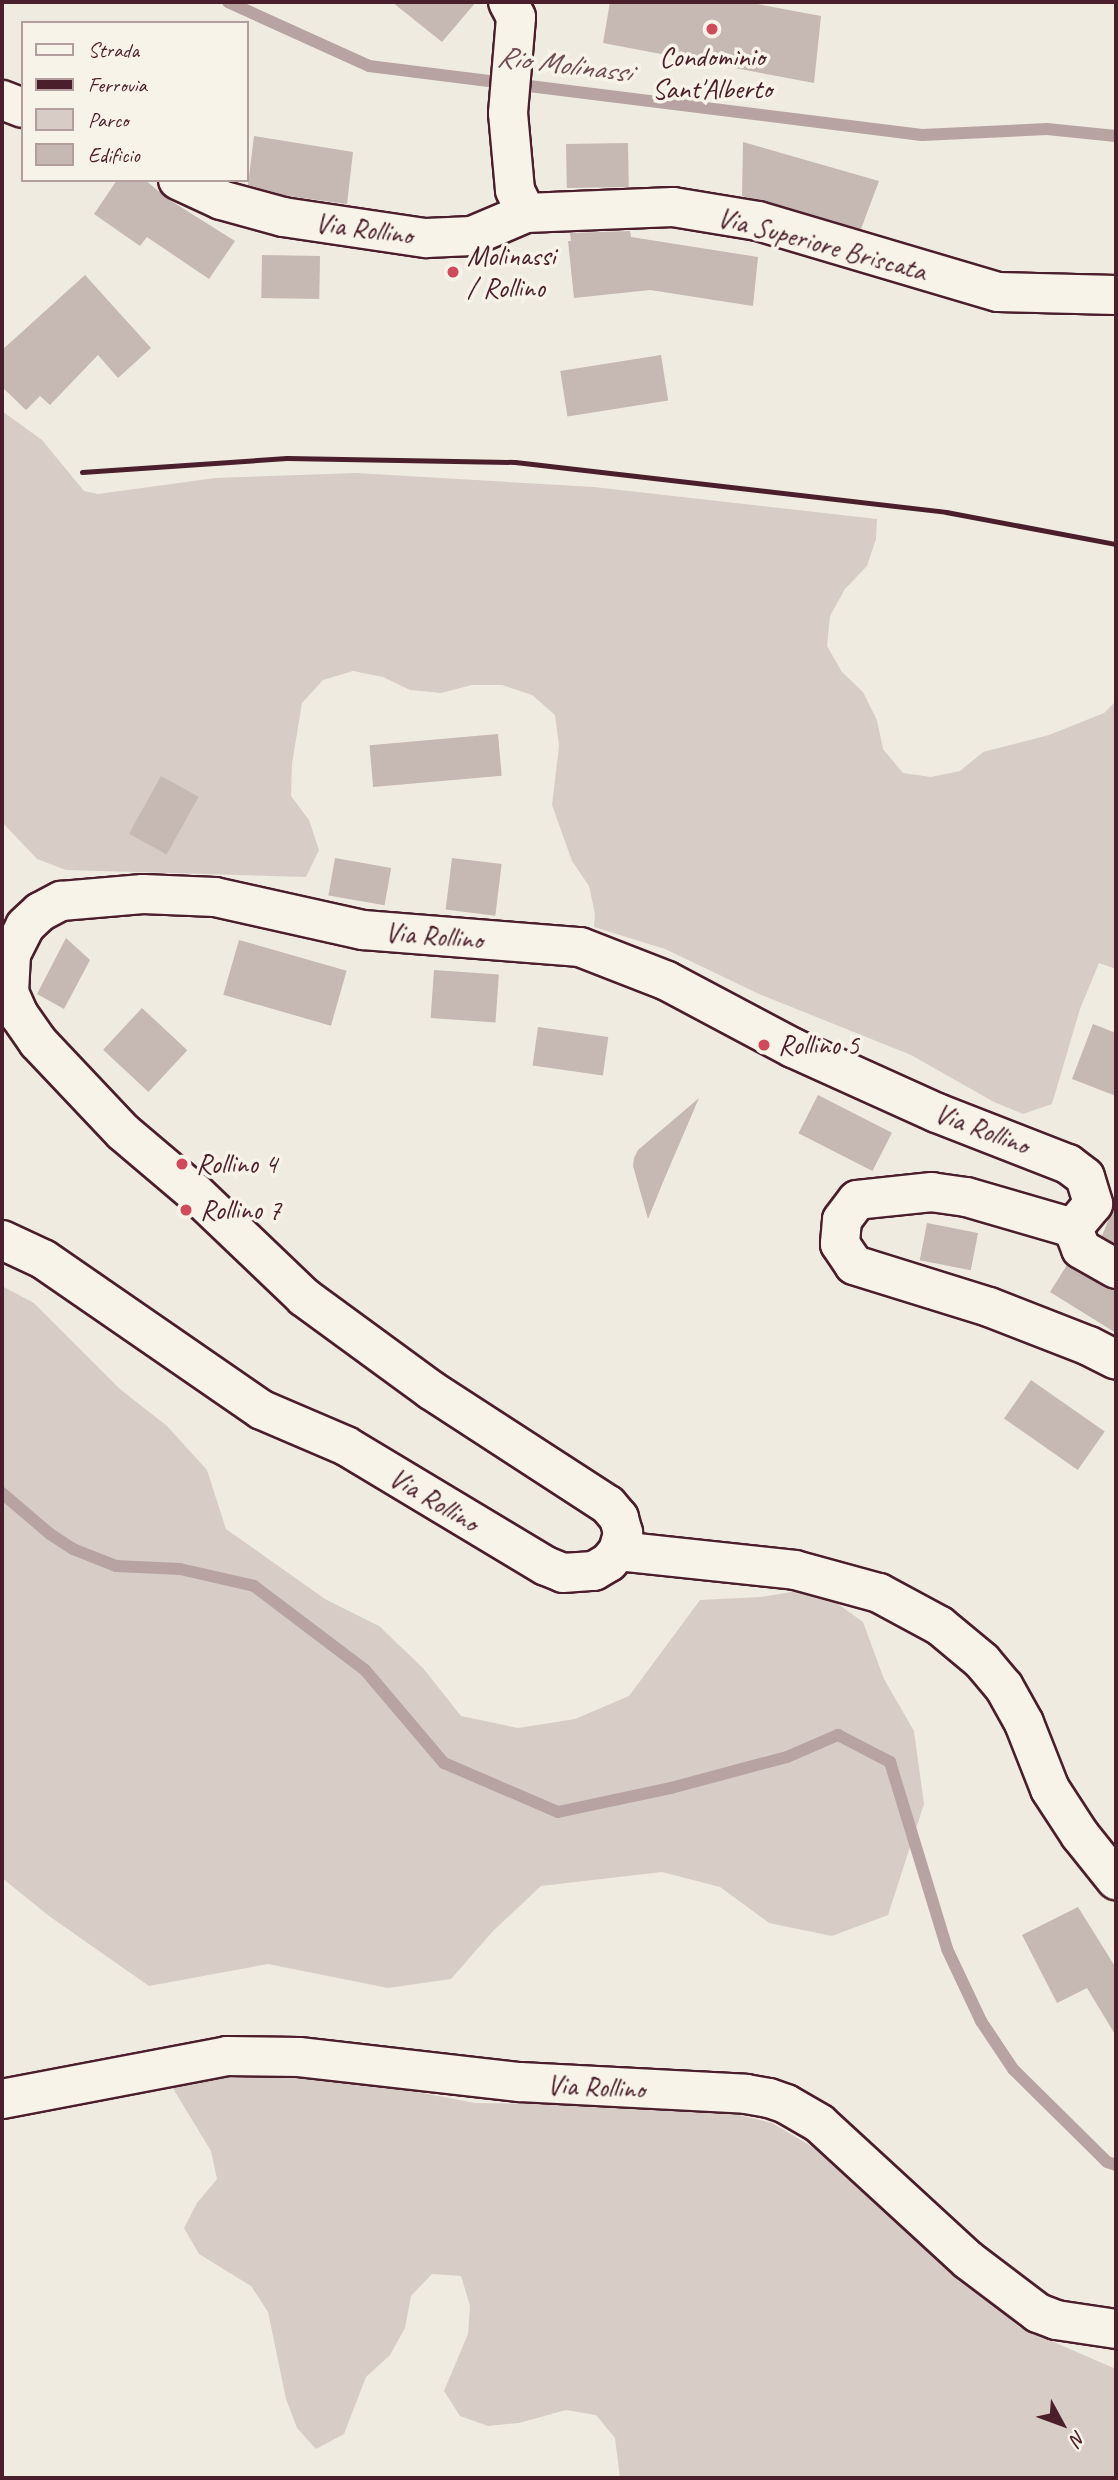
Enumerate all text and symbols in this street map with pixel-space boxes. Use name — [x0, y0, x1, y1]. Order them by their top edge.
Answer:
legend — [21, 21, 248, 182]
marker: Condominio Sant'Alberto — [704, 21, 720, 37]
text: Strada — [88, 37, 139, 63]
water label: Rio Molinassi — [495, 38, 633, 90]
place label: Condominio Sant'Alberto — [652, 40, 772, 106]
text: Ferrovia — [88, 72, 147, 98]
text: Parco — [88, 107, 128, 133]
text: Edificio — [88, 142, 140, 168]
street label: Via Superiore Briscata — [715, 200, 929, 288]
street label: Via Rollino — [313, 205, 415, 253]
place label: Molinassi / Rollino — [467, 239, 555, 305]
marker: Molinassi / Rollino — [445, 264, 461, 280]
street label: Via Rollino — [383, 915, 485, 957]
place label: Rollino 5 — [778, 1028, 859, 1062]
marker: Rollino 5 — [756, 1037, 772, 1053]
street label: Via Rollino — [930, 1096, 1034, 1162]
place label: Rollino 4 — [196, 1147, 277, 1181]
marker: Rollino 4 — [174, 1156, 190, 1172]
place label: Rollino 7 — [200, 1193, 281, 1227]
marker: Rollino 7 — [178, 1202, 194, 1218]
street label: Via Rollino — [383, 1460, 485, 1540]
street label: Via Rollino — [546, 2068, 646, 2106]
north arrow — [1027, 2389, 1097, 2459]
text: N — [1065, 2425, 1091, 2450]

